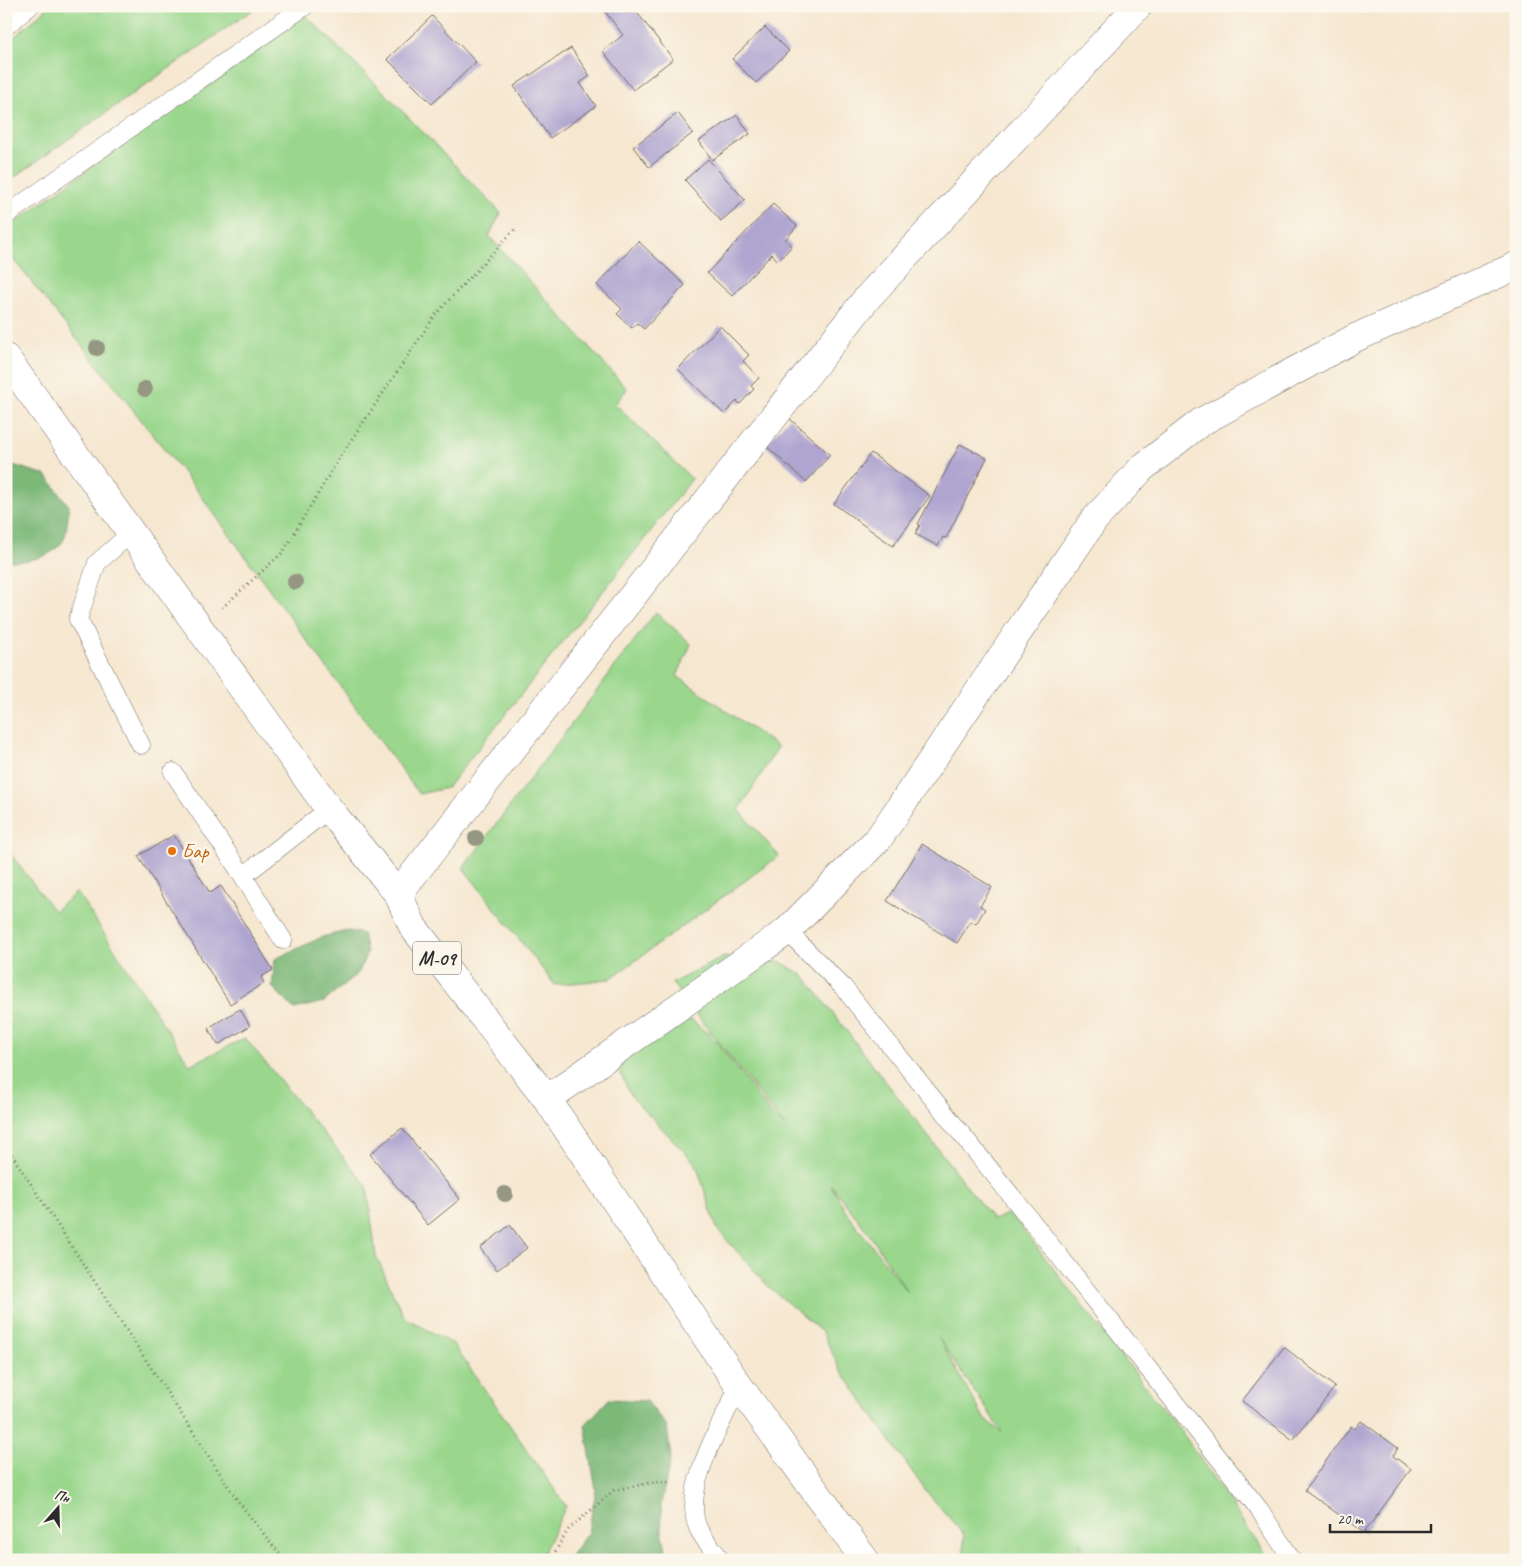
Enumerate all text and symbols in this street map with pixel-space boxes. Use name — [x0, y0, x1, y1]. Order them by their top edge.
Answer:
place label: Бар — [182, 839, 210, 864]
marker: Бар — [166, 845, 178, 857]
road number: М-09 — [413, 941, 461, 974]
north arrow — [32, 1484, 82, 1534]
text: Пн — [52, 1486, 73, 1507]
scale bar — [1330, 1501, 1431, 1533]
text: 20 m — [1337, 1510, 1364, 1529]

